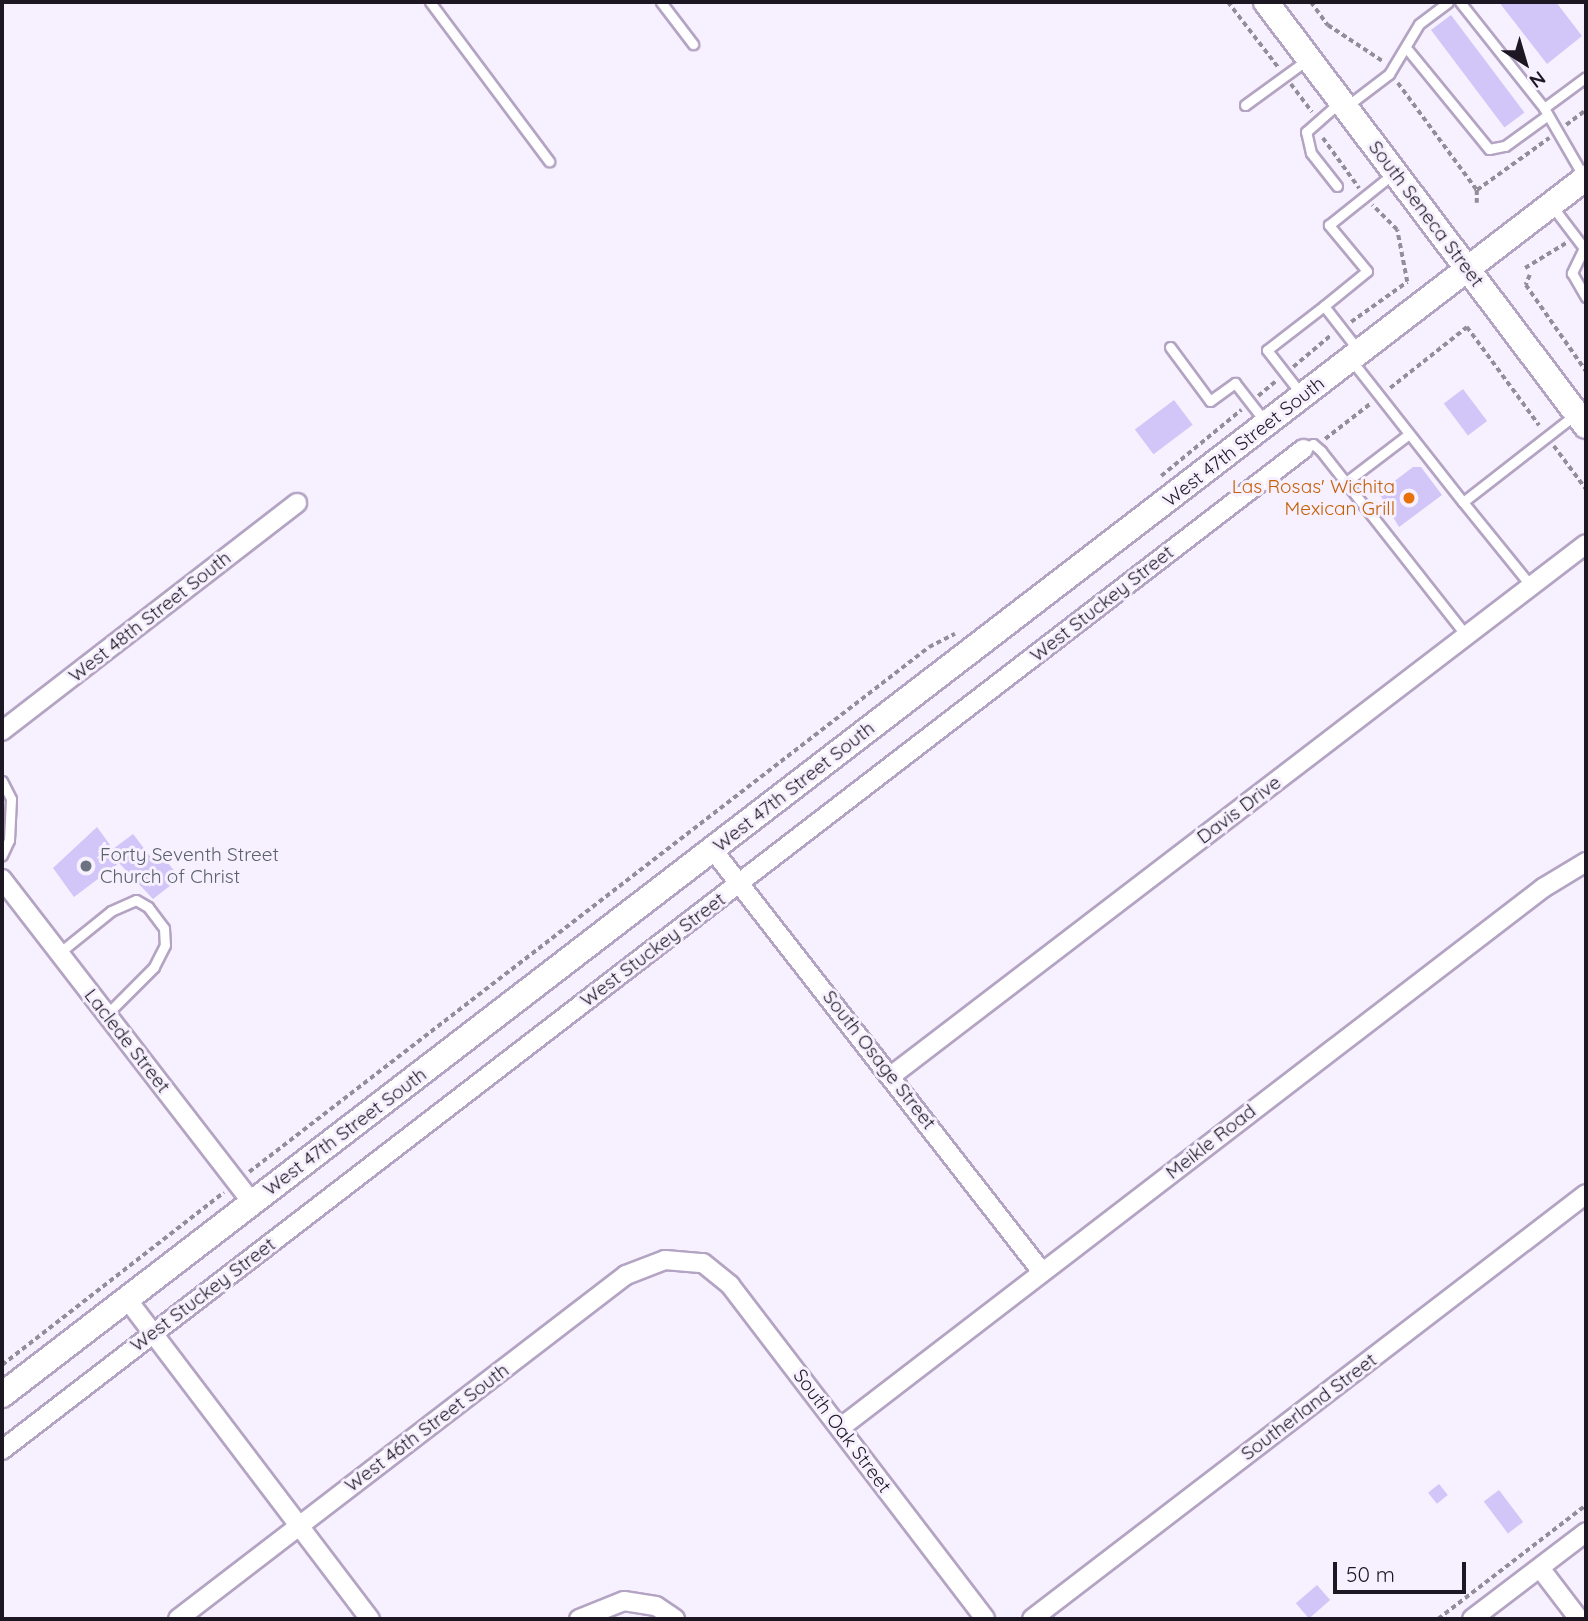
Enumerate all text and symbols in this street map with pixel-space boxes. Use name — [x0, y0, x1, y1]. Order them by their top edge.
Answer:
north arrow — [1490, 28, 1560, 98]
text: N — [1525, 66, 1550, 94]
street label: South Seneca Street — [1364, 136, 1488, 292]
street label: West 47th Street South — [1159, 372, 1329, 512]
place label: Las Rosas' Wichita Mexican Grill — [1232, 476, 1395, 520]
marker: Las Rosas' Wichita Mexican Grill — [1401, 490, 1417, 506]
street label: West Stuckey Street — [1026, 541, 1178, 667]
street label: West 48th Street South — [64, 547, 236, 687]
street label: West 47th Street South — [709, 717, 879, 857]
street label: Davis Drive — [1193, 771, 1285, 849]
place label: Forty Seventh Street Church of Christ — [100, 844, 279, 888]
marker: Forty Seventh Street Church of Christ — [78, 858, 94, 874]
street label: West Stuckey Street — [576, 888, 730, 1012]
street label: Laclede Street — [79, 984, 175, 1098]
street label: South Osage Street — [818, 986, 940, 1134]
street label: West 47th Street South — [259, 1063, 431, 1201]
street label: Meikle Road — [1161, 1100, 1261, 1184]
street label: West Stuckey Street — [126, 1233, 280, 1357]
street label: Southerland Street — [1237, 1349, 1381, 1465]
street label: West 46th Street South — [341, 1359, 513, 1497]
street label: South Oak Street — [788, 1365, 896, 1497]
scale bar — [1336, 1548, 1469, 1592]
text: 50 m — [1346, 1561, 1395, 1587]

